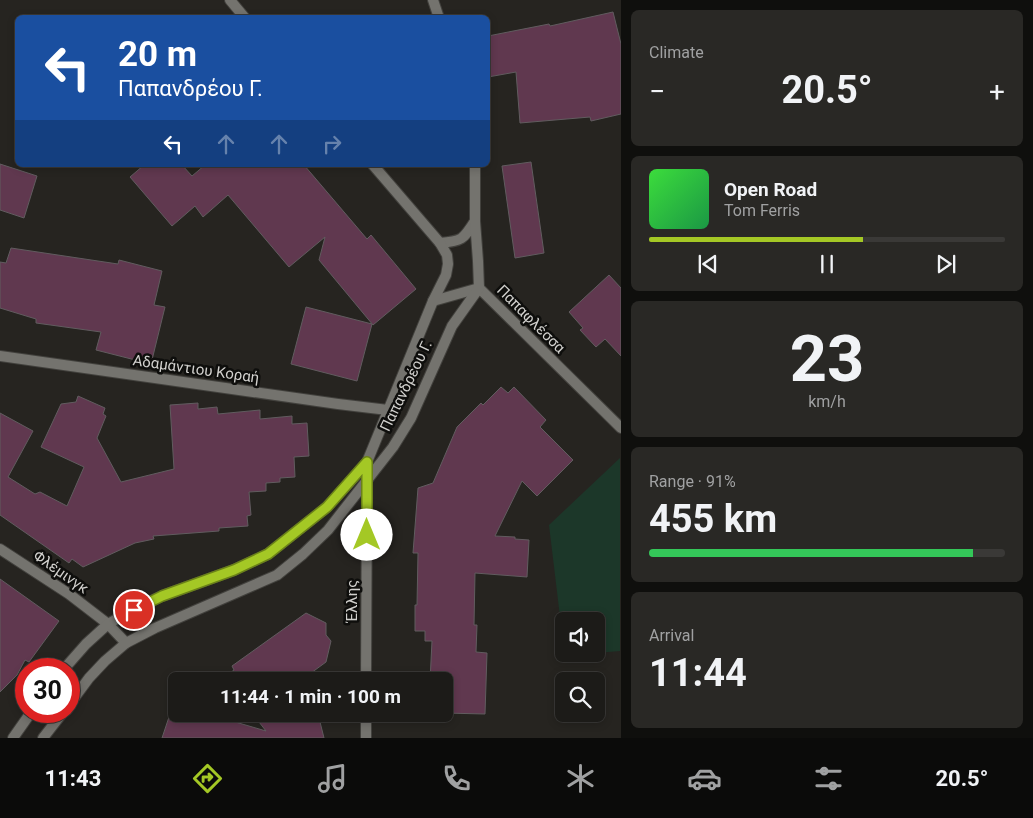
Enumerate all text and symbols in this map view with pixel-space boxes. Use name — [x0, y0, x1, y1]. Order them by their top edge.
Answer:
text: 20 m — [118, 34, 197, 75]
icon: left — [35, 35, 100, 100]
text: Climate — [649, 43, 704, 62]
text: 20.5° — [781, 68, 873, 112]
text: − — [649, 75, 665, 108]
text: + — [989, 75, 1005, 108]
text: Παπανδρέου Γ. — [118, 76, 263, 101]
icon: left — [159, 130, 187, 158]
icon: ahead — [212, 130, 240, 158]
icon: ahead — [265, 130, 293, 158]
icon: right — [318, 130, 346, 158]
text: Open Road — [724, 178, 817, 201]
text: Tom Ferris — [724, 201, 800, 220]
icon: previous — [694, 250, 722, 278]
icon: pause — [813, 250, 841, 278]
icon: next — [932, 250, 960, 278]
street label: Παπαφλέσσα — [493, 281, 569, 357]
text: 23 — [790, 321, 864, 397]
street label: Παπανδρέου Γ. — [376, 338, 436, 434]
street label: Αδαμάντιου Κοραή — [132, 351, 260, 387]
text: km/h — [808, 392, 846, 411]
text: Range · 91% — [649, 472, 736, 491]
text: 455 km — [649, 497, 777, 541]
position arrow — [340, 508, 392, 560]
street label: Φλέμινγκ — [30, 547, 92, 597]
street label: Έλλης — [343, 580, 361, 623]
pin — [113, 589, 155, 631]
icon: arrive — [120, 596, 148, 624]
map controls — [555, 612, 605, 722]
button: sound — [555, 612, 605, 662]
text: Arrival — [649, 626, 694, 645]
text: 11:44 — [649, 651, 747, 695]
speed limit sign: 30 — [15, 658, 80, 723]
button: search — [555, 672, 605, 722]
text: 11:44 · 1 min · 100 m — [220, 685, 401, 708]
icon: directions — [190, 761, 225, 796]
icon: music — [315, 761, 350, 796]
icon: phone — [439, 761, 474, 796]
icon: climate — [563, 761, 598, 796]
icon: car — [687, 761, 722, 796]
icon: filters — [811, 761, 846, 796]
text: 11:43 — [45, 766, 101, 791]
text: 20.5° — [935, 766, 988, 791]

